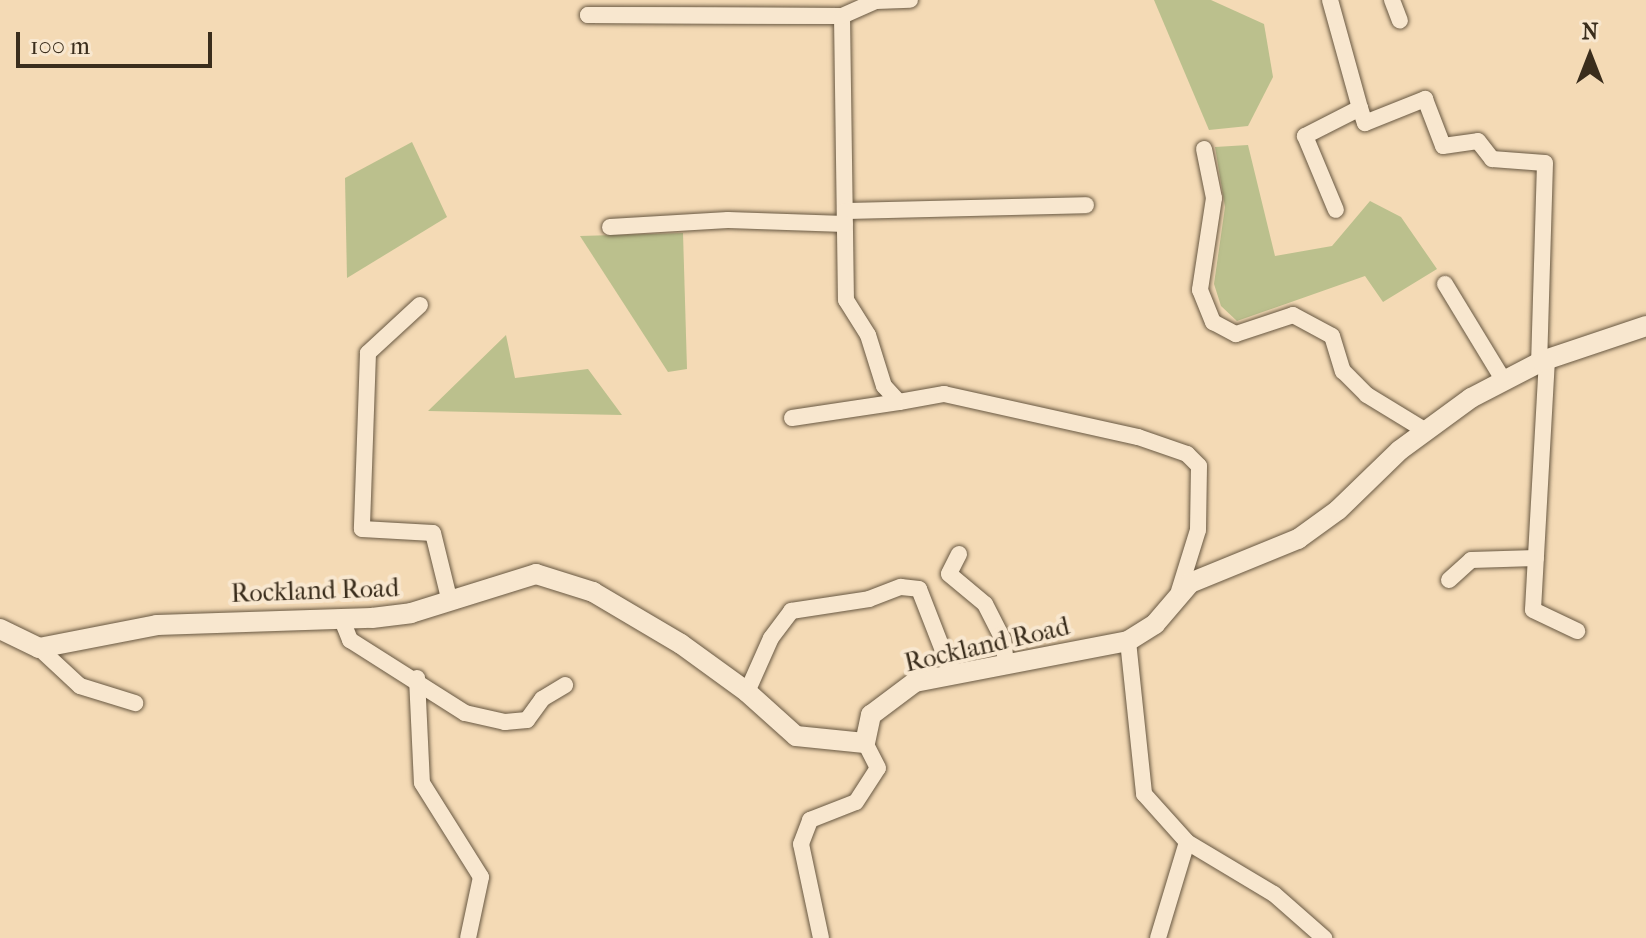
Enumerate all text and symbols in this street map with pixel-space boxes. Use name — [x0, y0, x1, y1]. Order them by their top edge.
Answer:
scale bar — [20, 16, 216, 66]
north arrow — [1550, 16, 1630, 96]
text: N — [1582, 19, 1598, 45]
text: 100 m — [30, 32, 90, 60]
street label: Rockland Road — [230, 572, 400, 610]
street label: Rockland Road — [902, 611, 1072, 679]

